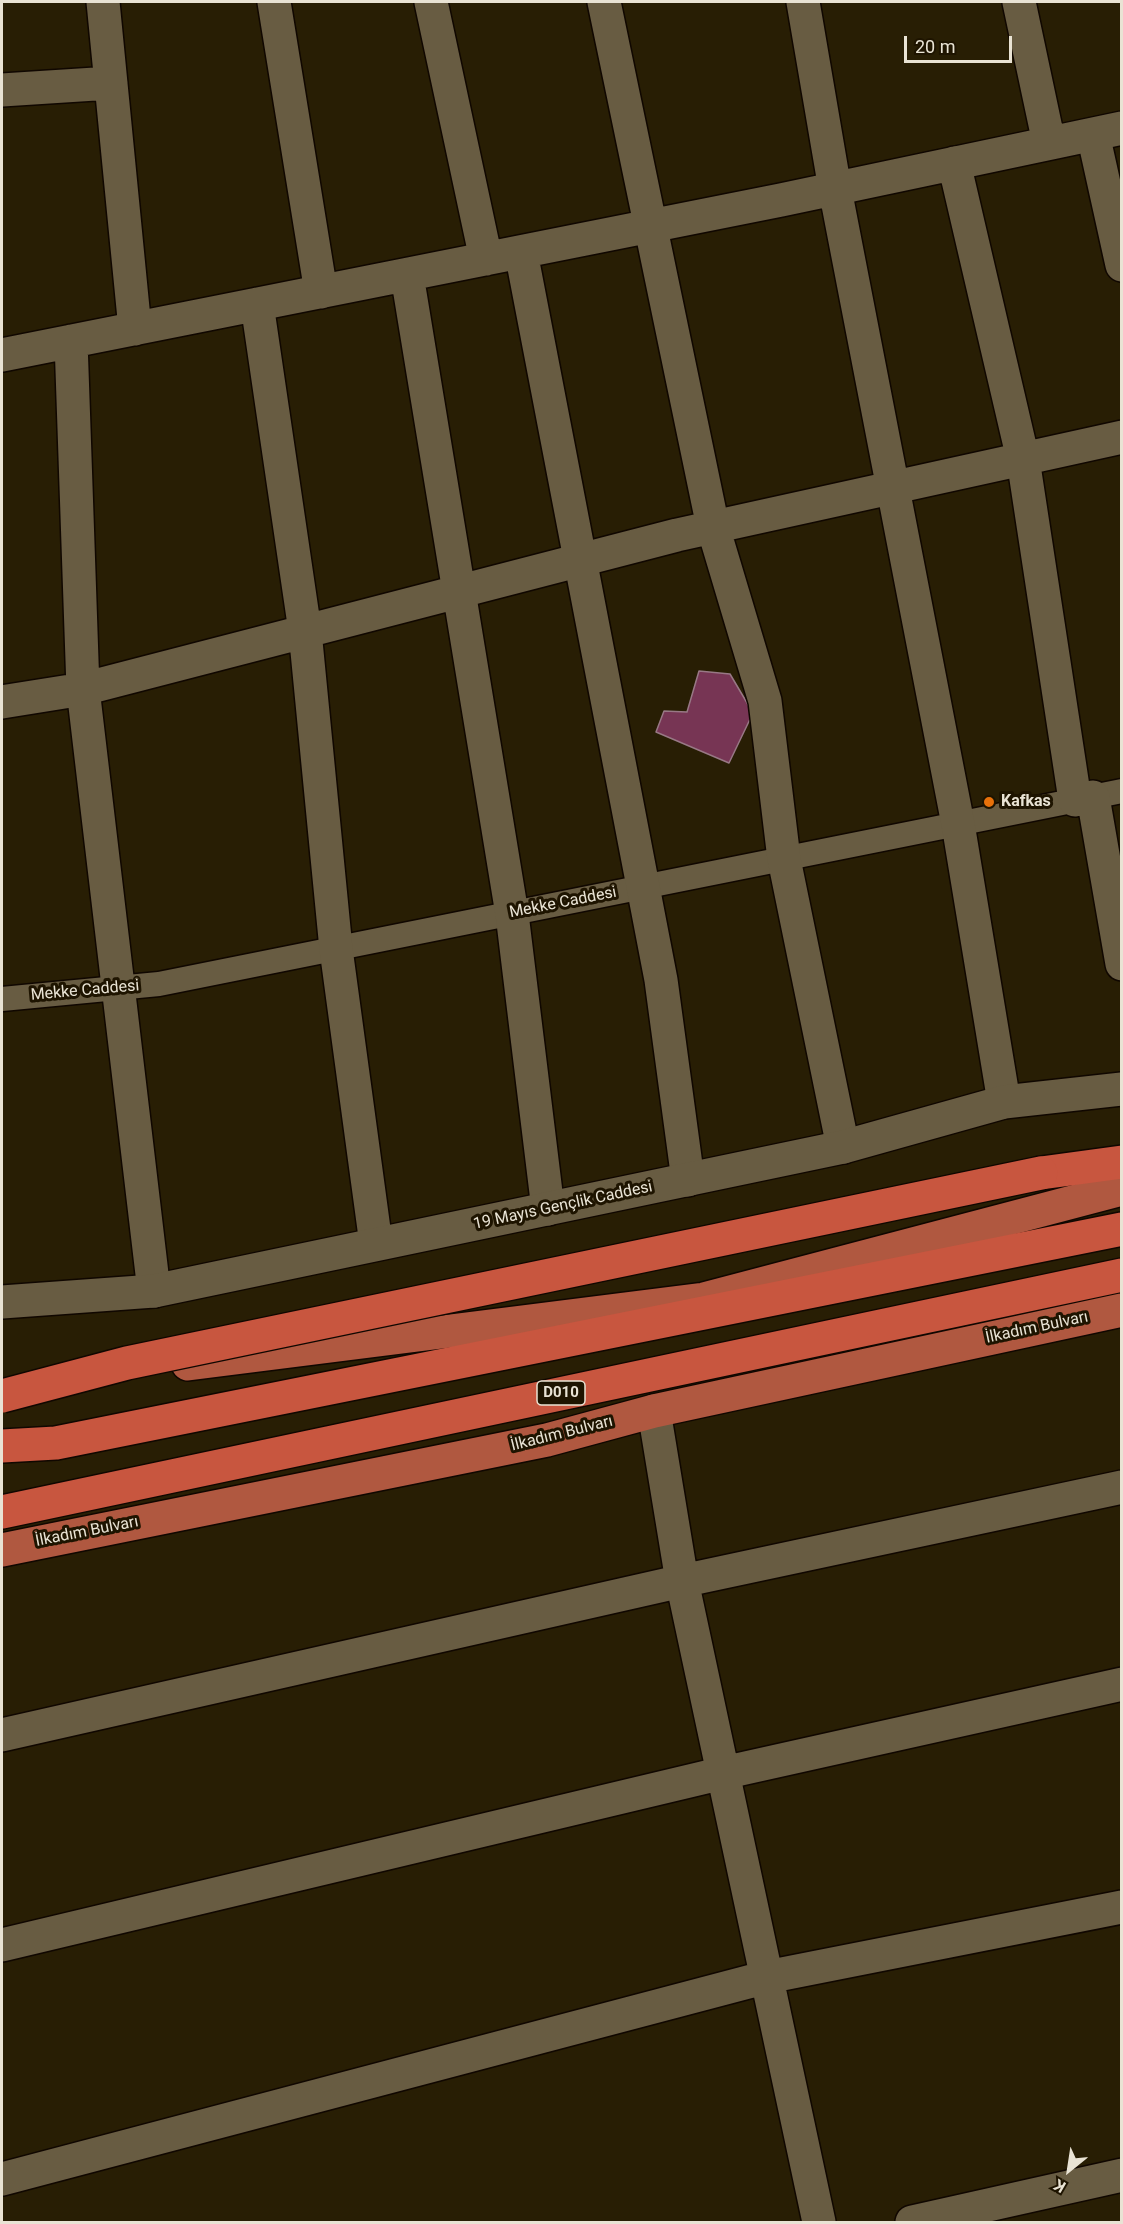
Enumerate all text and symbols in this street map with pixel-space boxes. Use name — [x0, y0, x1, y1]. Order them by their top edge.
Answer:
scale bar — [907, 24, 1015, 62]
text: 20 m — [915, 36, 955, 57]
place label: Kafkas — [1001, 792, 1051, 812]
marker: Kafkas — [982, 795, 996, 809]
street label: Mekke Caddesi — [508, 883, 618, 923]
street label: Mekke Caddesi — [30, 977, 140, 1005]
street label: 19 Mayıs Gençlik Caddesi — [472, 1178, 654, 1234]
street label: İlkadım Bulvarı — [984, 1308, 1090, 1348]
road number: D010 — [537, 1381, 585, 1405]
street label: İlkadım Bulvarı — [509, 1412, 615, 1456]
street label: İlkadım Bulvarı — [34, 1513, 140, 1551]
north arrow — [1039, 2140, 1099, 2200]
text: K — [1051, 2175, 1069, 2197]

